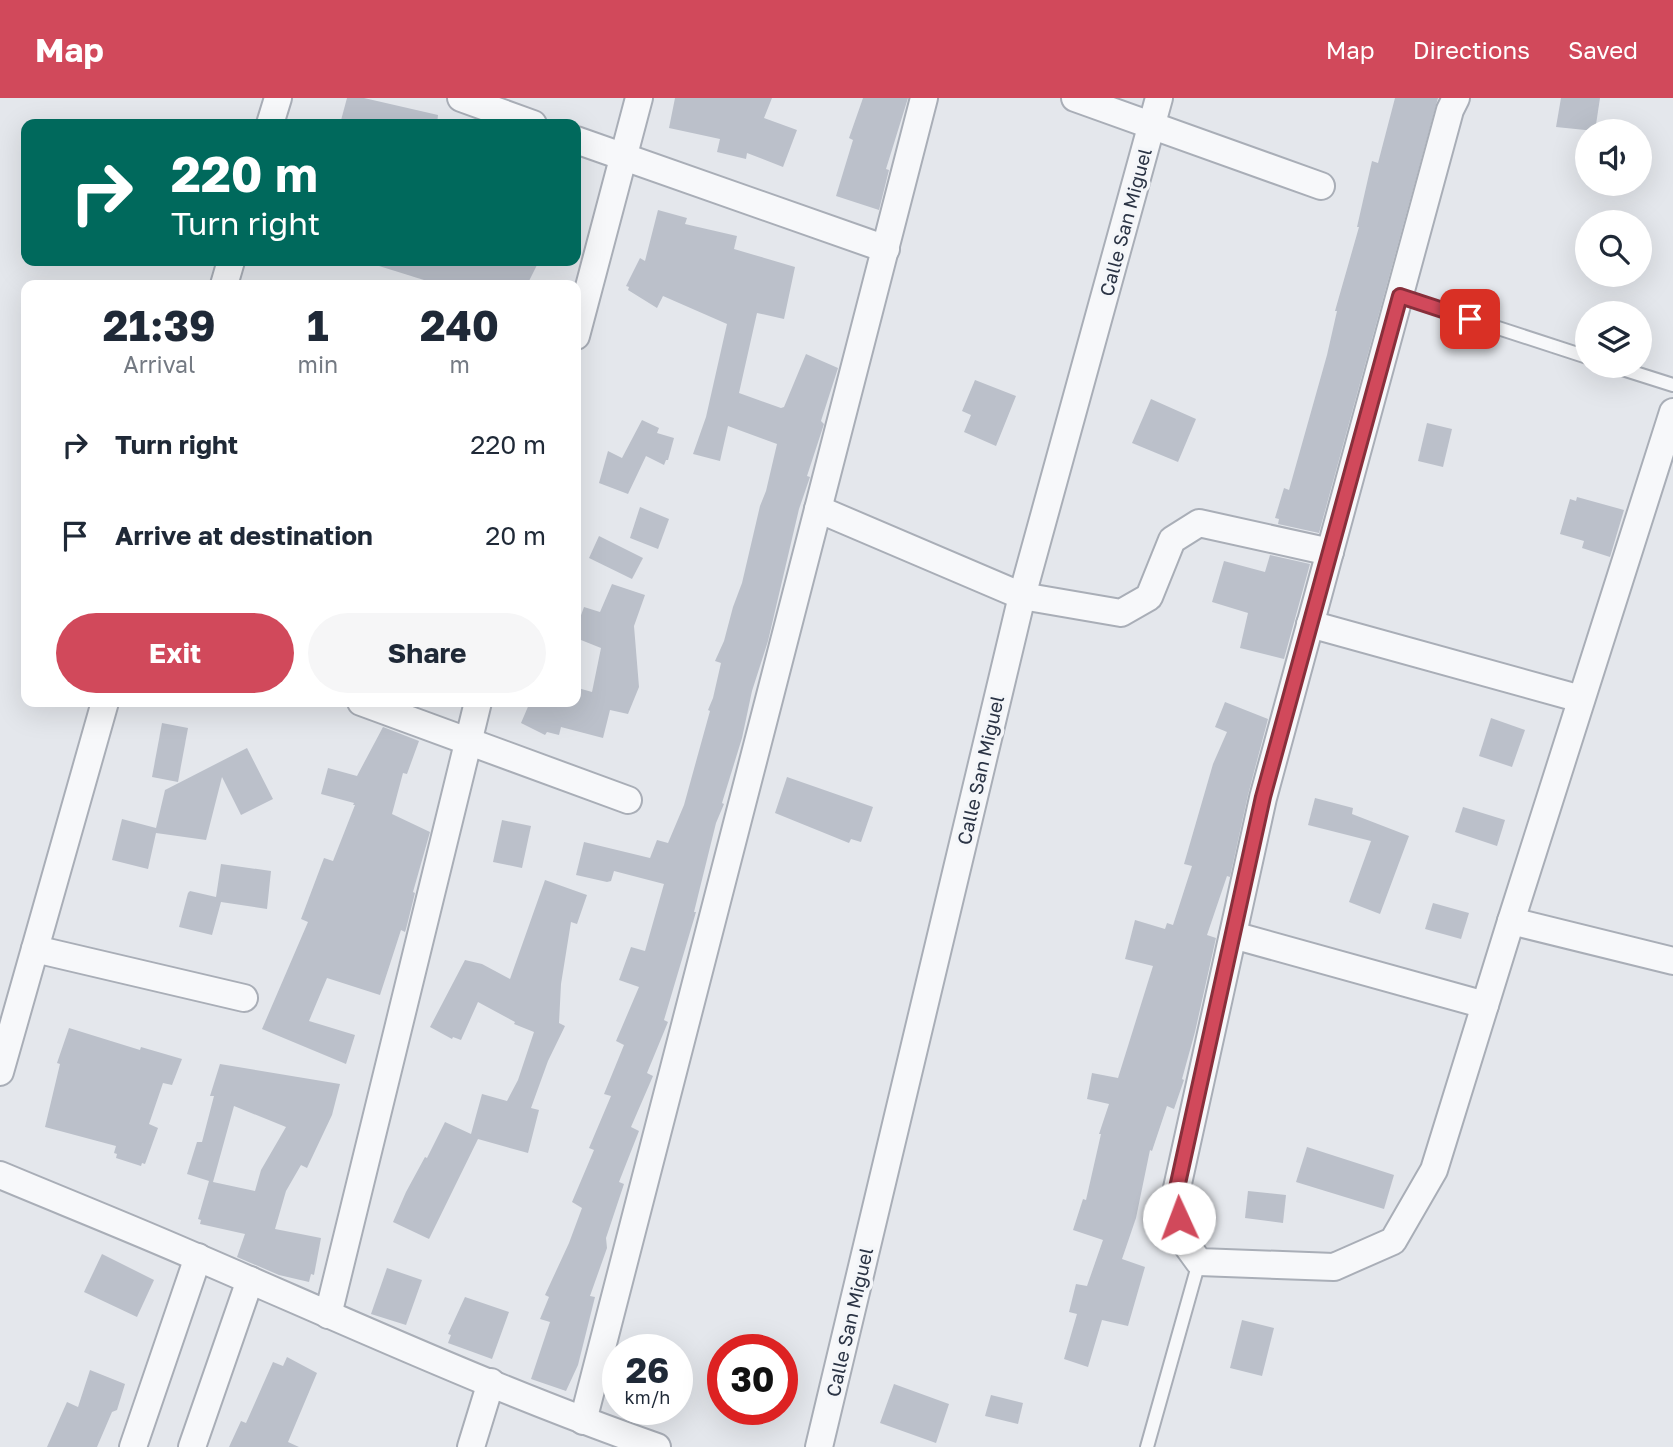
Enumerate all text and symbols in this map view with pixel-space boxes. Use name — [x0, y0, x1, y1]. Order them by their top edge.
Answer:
text: Map — [35, 30, 104, 69]
text: Map — [1326, 35, 1375, 64]
text: Directions — [1413, 35, 1530, 64]
text: Saved — [1568, 35, 1638, 64]
map controls — [1575, 119, 1652, 378]
button: sound — [1575, 119, 1652, 196]
text: 220 m — [171, 144, 318, 203]
street label: Calle San Miguel — [1094, 145, 1156, 299]
icon: right — [56, 147, 147, 238]
text: Turn right — [171, 204, 320, 242]
button: search — [1575, 210, 1652, 287]
pin — [1440, 289, 1500, 349]
text: 21:39 — [103, 300, 216, 350]
text: 1 — [307, 300, 329, 350]
text: 240 — [420, 300, 499, 350]
icon: arrive — [1451, 300, 1489, 338]
button: layers — [1575, 301, 1652, 378]
text: Arrival — [123, 350, 195, 378]
text: min — [298, 350, 338, 378]
text: m — [449, 350, 470, 378]
icon: right — [56, 426, 94, 464]
text: Turn right — [115, 429, 238, 460]
text: 220 m — [470, 429, 546, 460]
icon: arrive — [56, 517, 94, 555]
text: Arrive at destination — [115, 520, 373, 551]
text: 20 m — [485, 520, 546, 551]
button: Exit — [56, 613, 294, 693]
button: Share — [308, 613, 546, 693]
street label: Calle San Miguel — [952, 693, 1008, 847]
position arrow — [1142, 1181, 1216, 1255]
street label: Calle San Miguel — [821, 1245, 877, 1399]
speed limit sign: 30 — [707, 1334, 798, 1425]
text: 26 — [626, 1349, 669, 1391]
text: km/h — [625, 1386, 670, 1408]

